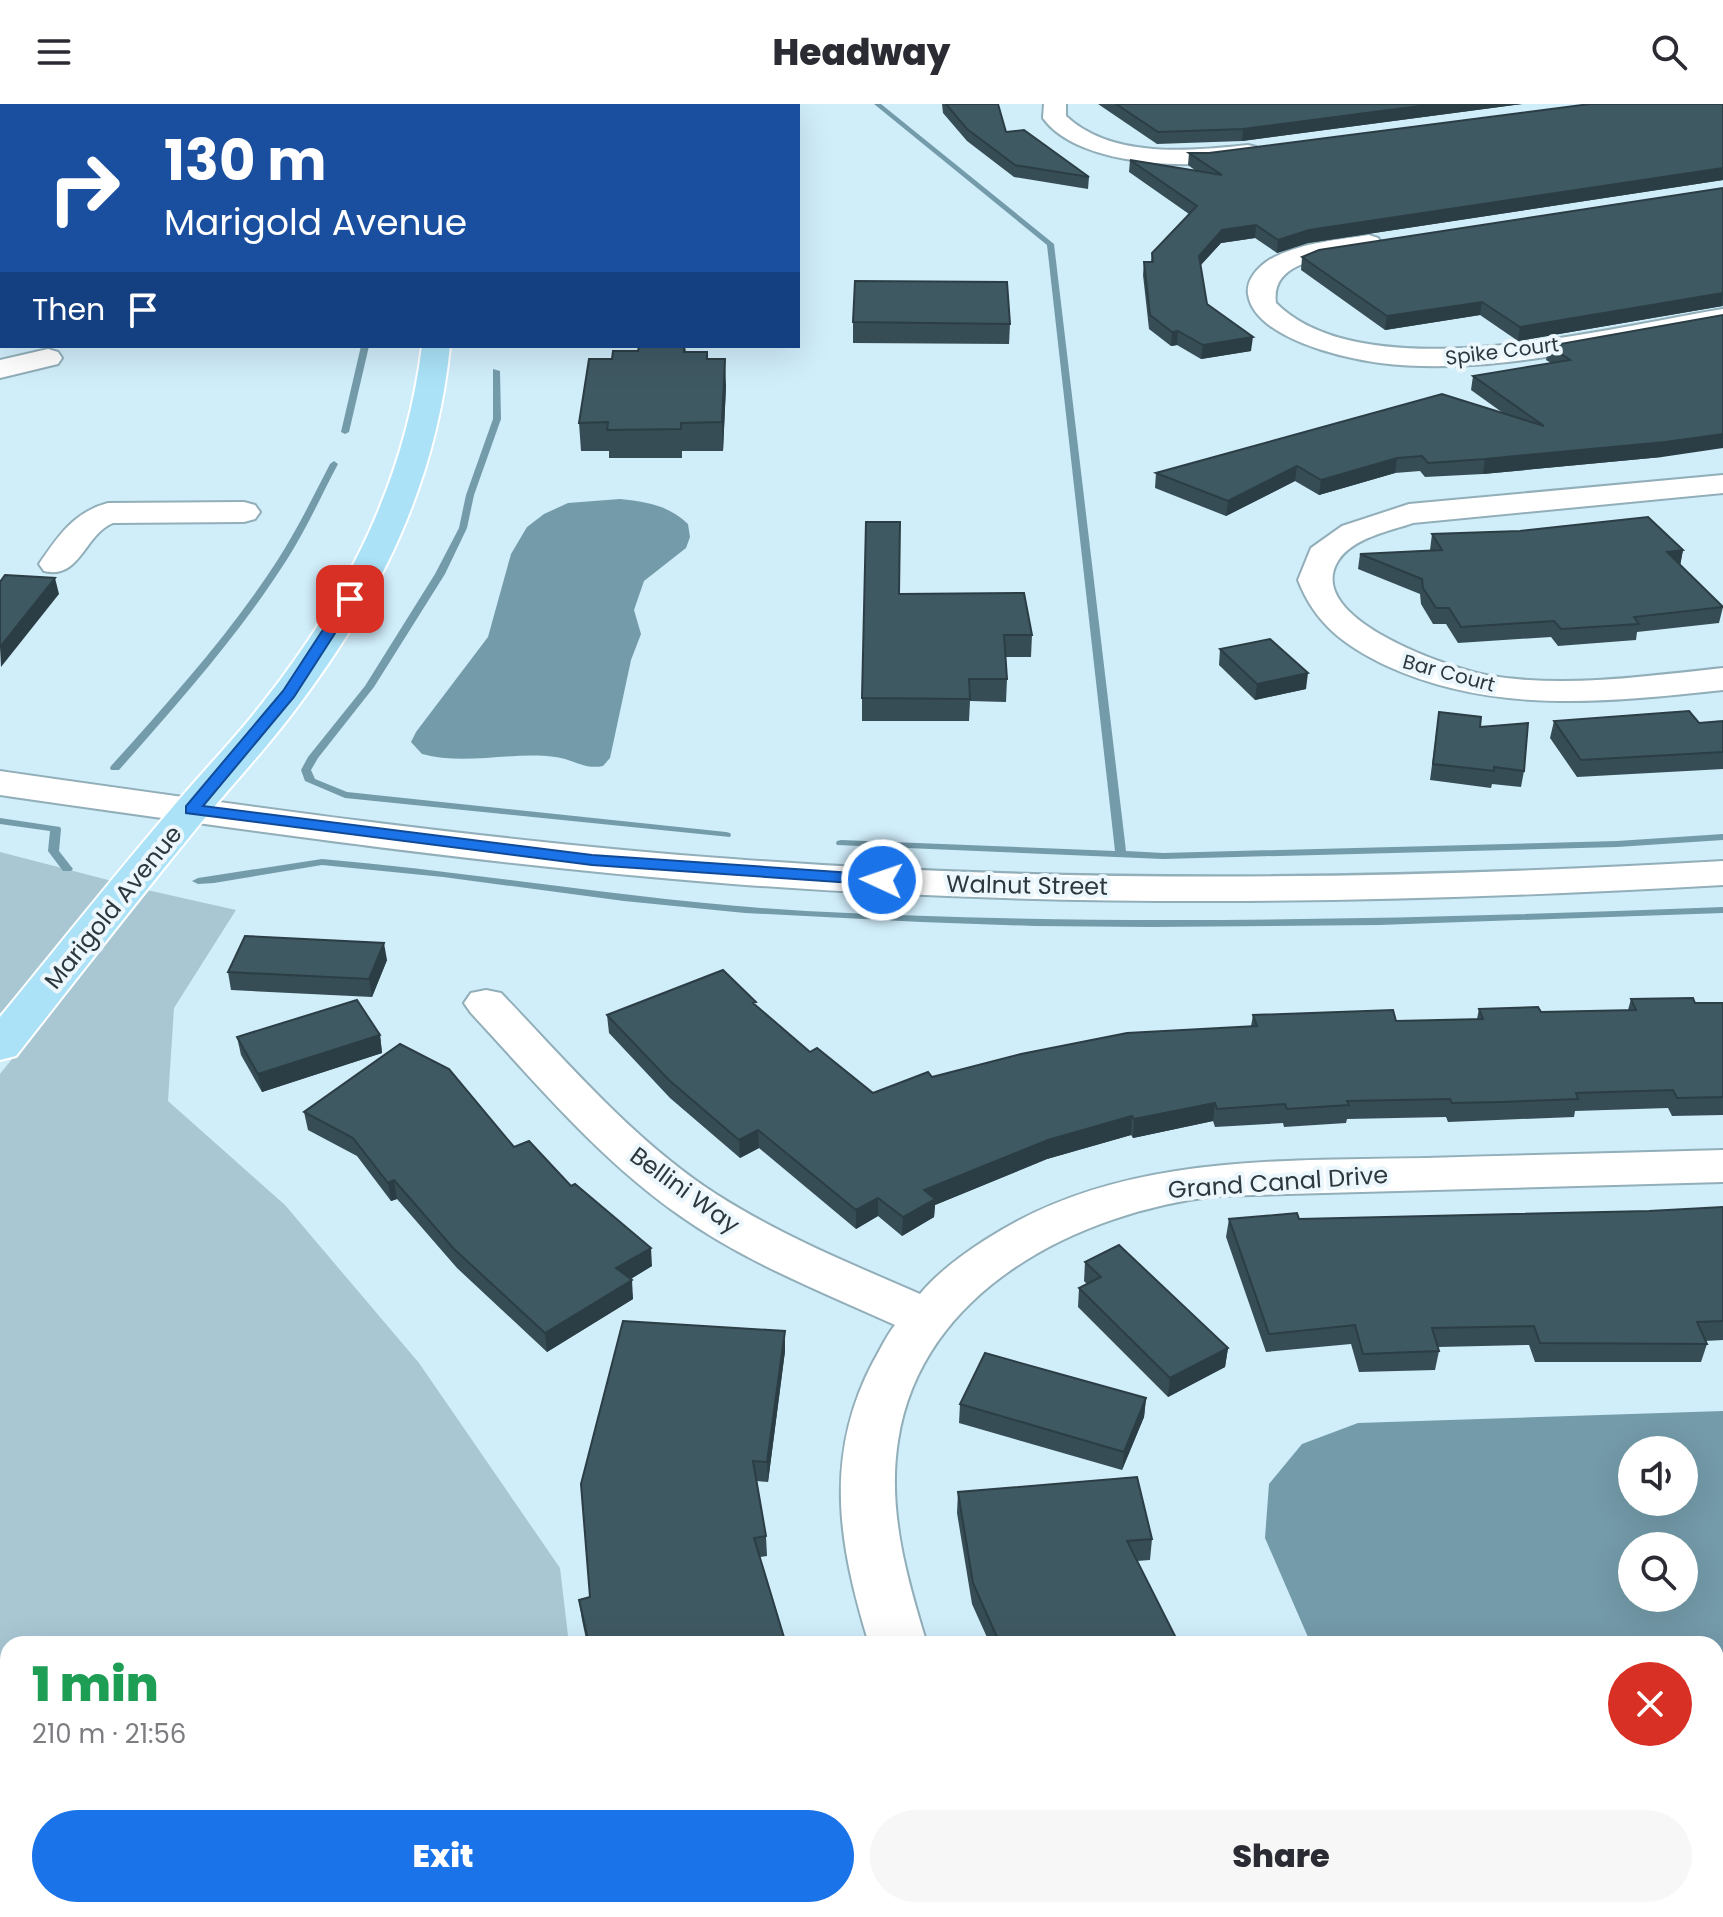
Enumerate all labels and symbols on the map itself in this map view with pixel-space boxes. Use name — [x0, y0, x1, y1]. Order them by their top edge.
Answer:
street label: Spike Court — [1444, 330, 1560, 372]
pin — [316, 565, 384, 633]
street label: Bar Court — [1400, 647, 1498, 699]
street label: Marigold Avenue — [37, 818, 189, 996]
position arrow — [840, 838, 924, 922]
street label: Walnut Street — [946, 867, 1108, 903]
street label: Bellini Way — [623, 1139, 747, 1241]
street label: Grand Canal Drive — [1167, 1158, 1389, 1206]

